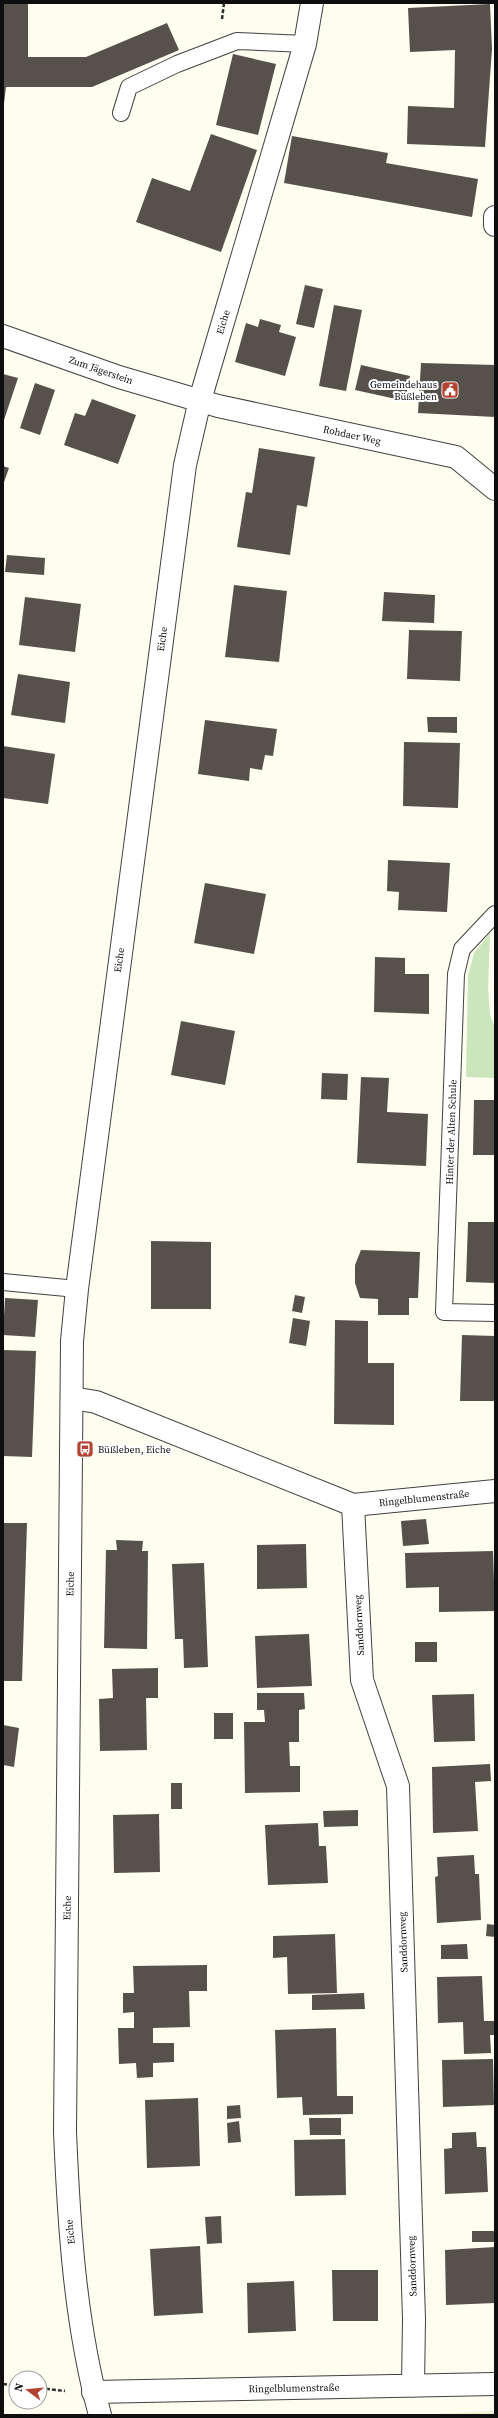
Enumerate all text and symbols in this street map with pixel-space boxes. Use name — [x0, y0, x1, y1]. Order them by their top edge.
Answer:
street label: Eiche — [213, 308, 233, 336]
street label: Zum Jägerstein — [67, 353, 135, 387]
place label: Gemeindehaus Büßleben — [370, 378, 437, 403]
public building icon: Gemeindehaus Büßleben — [440, 380, 460, 400]
street label: Rohdaer Weg — [322, 423, 382, 447]
street label: Eiche — [154, 626, 170, 652]
street label: Eiche — [111, 947, 127, 973]
street label: Hinter der Alten Schule — [443, 1079, 459, 1185]
bus stop icon: Büßleben, Eiche — [75, 1439, 95, 1459]
place label: Büßleben, Eiche — [98, 1443, 171, 1456]
street label: Ringelblumenstraße — [378, 1487, 470, 1509]
street label: Eiche — [63, 1571, 77, 1597]
street label: Sanddornweg — [351, 1594, 367, 1656]
street label: Eiche — [60, 1895, 74, 1921]
street label: Sanddornweg — [395, 1911, 411, 1973]
street label: Eiche — [62, 2219, 78, 2245]
street label: Sanddornweg — [404, 2235, 420, 2297]
north arrow — [8, 2370, 48, 2410]
text: N — [11, 2381, 27, 2393]
street label: Ringelblumenstraße — [248, 2381, 340, 2395]

